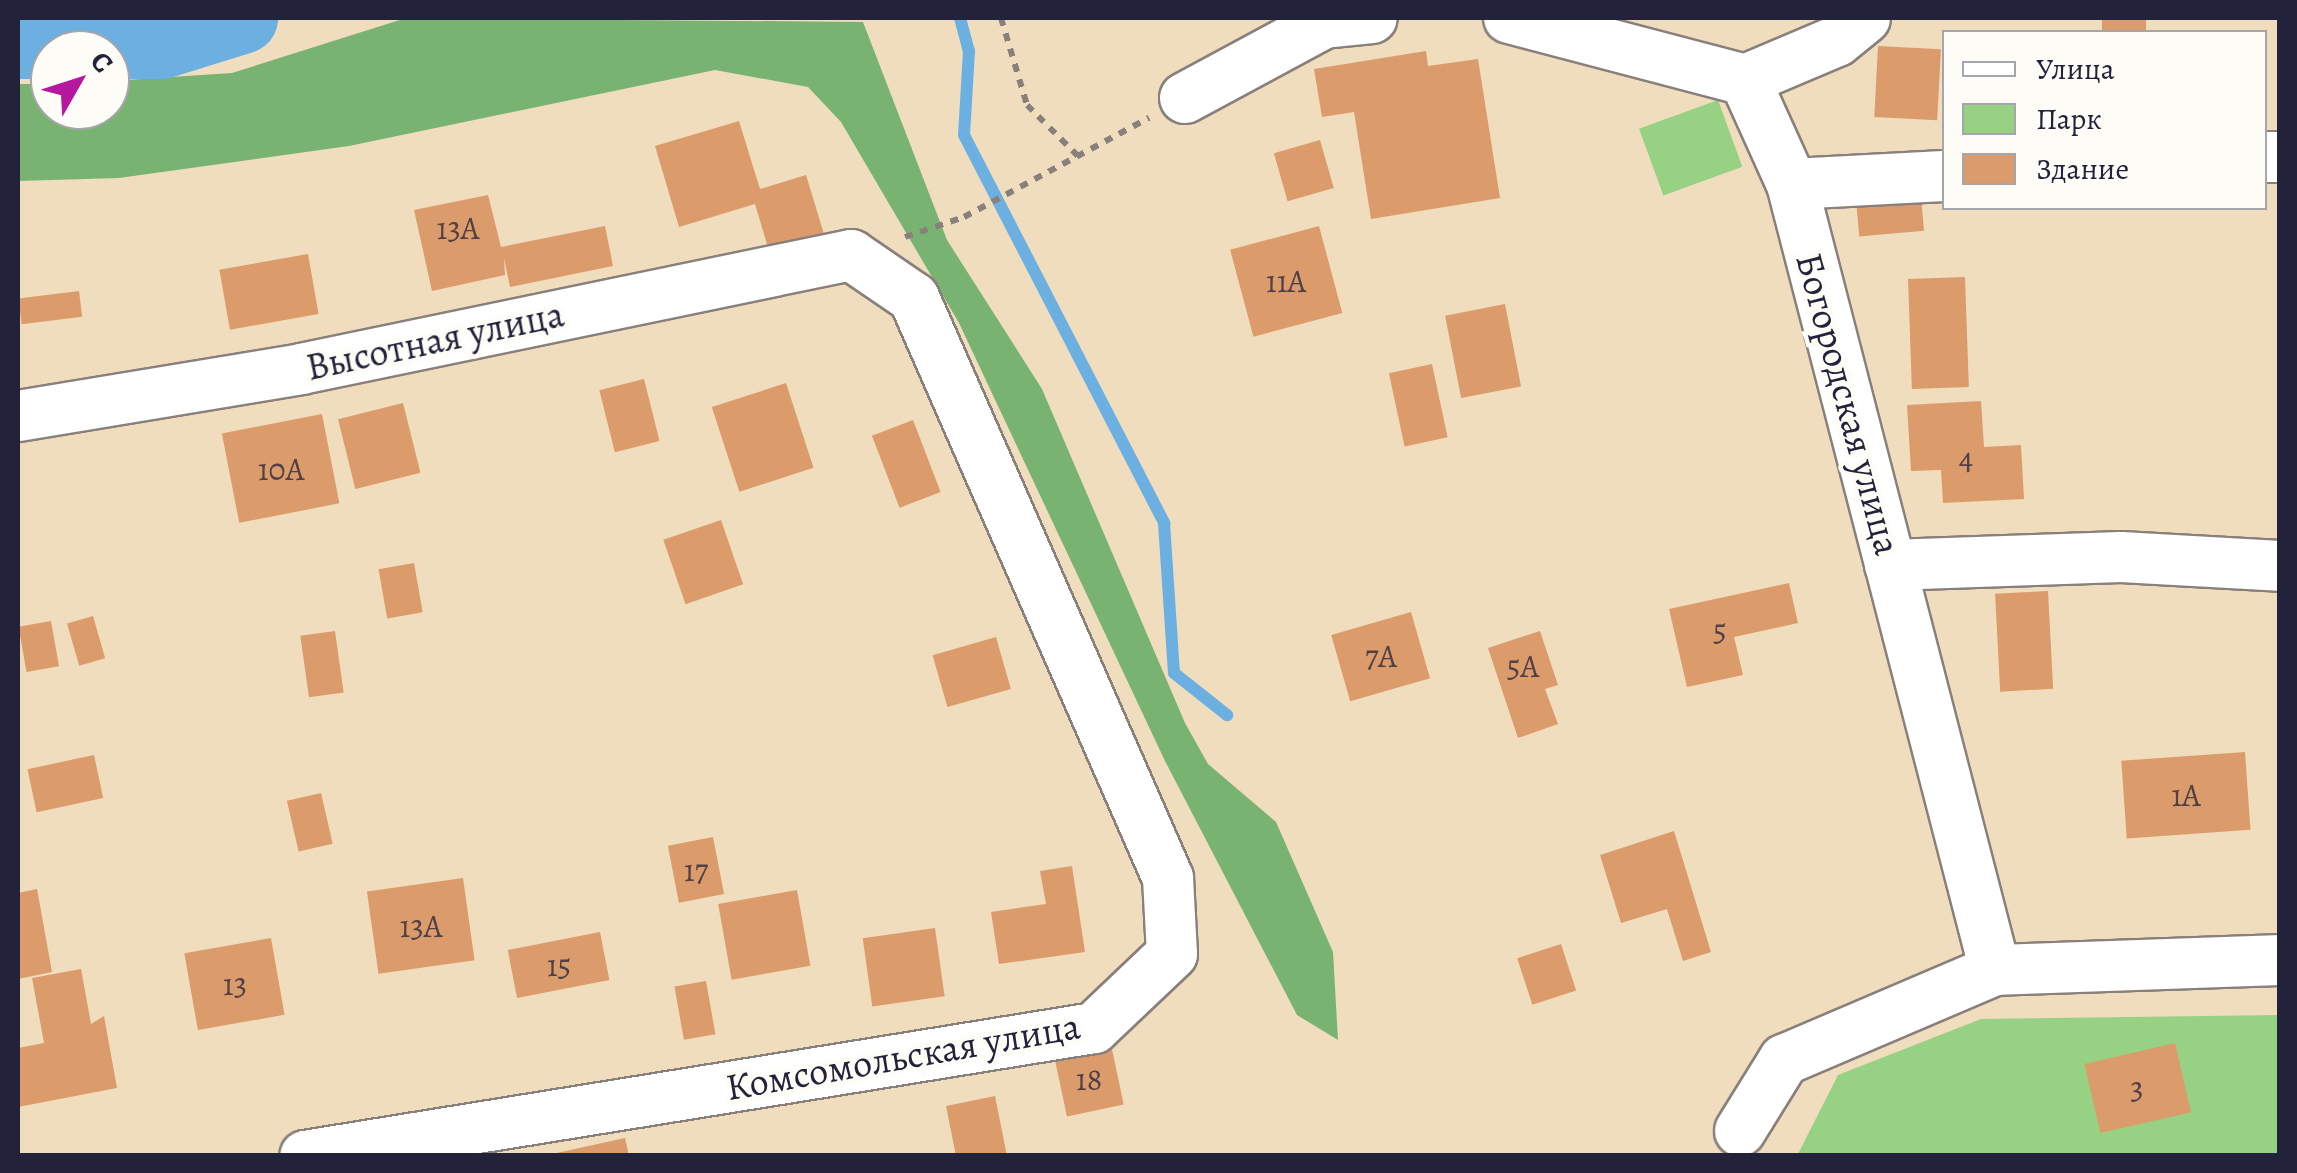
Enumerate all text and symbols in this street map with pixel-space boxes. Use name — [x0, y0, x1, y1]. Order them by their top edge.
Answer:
north arrow — [30, 30, 130, 130]
legend — [1942, 30, 2267, 210]
text: С — [82, 44, 122, 81]
text: Улица — [2036, 49, 2115, 89]
text: Парк — [2036, 99, 2102, 139]
text: Здание — [2036, 149, 2129, 189]
house number: 13А — [437, 209, 479, 247]
street label: Богородская улица — [1786, 248, 1910, 560]
house number: 11А — [1266, 262, 1306, 300]
street label: Высотная улица — [302, 291, 568, 391]
house number: 4 — [1959, 439, 1973, 477]
house number: 10А — [258, 450, 304, 488]
house number: 5 — [1713, 611, 1727, 649]
house number: 7А — [1365, 637, 1397, 675]
house number: 5А — [1507, 647, 1539, 685]
house number: 1А — [2171, 776, 2201, 814]
house number: 17 — [684, 851, 708, 889]
house number: 13А — [400, 907, 442, 945]
house number: 15 — [547, 946, 571, 984]
house number: 13 — [223, 965, 247, 1003]
street label: Комсомольская улица — [722, 1003, 1084, 1111]
house number: 18 — [1076, 1060, 1102, 1098]
house number: 3 — [2130, 1069, 2144, 1107]

